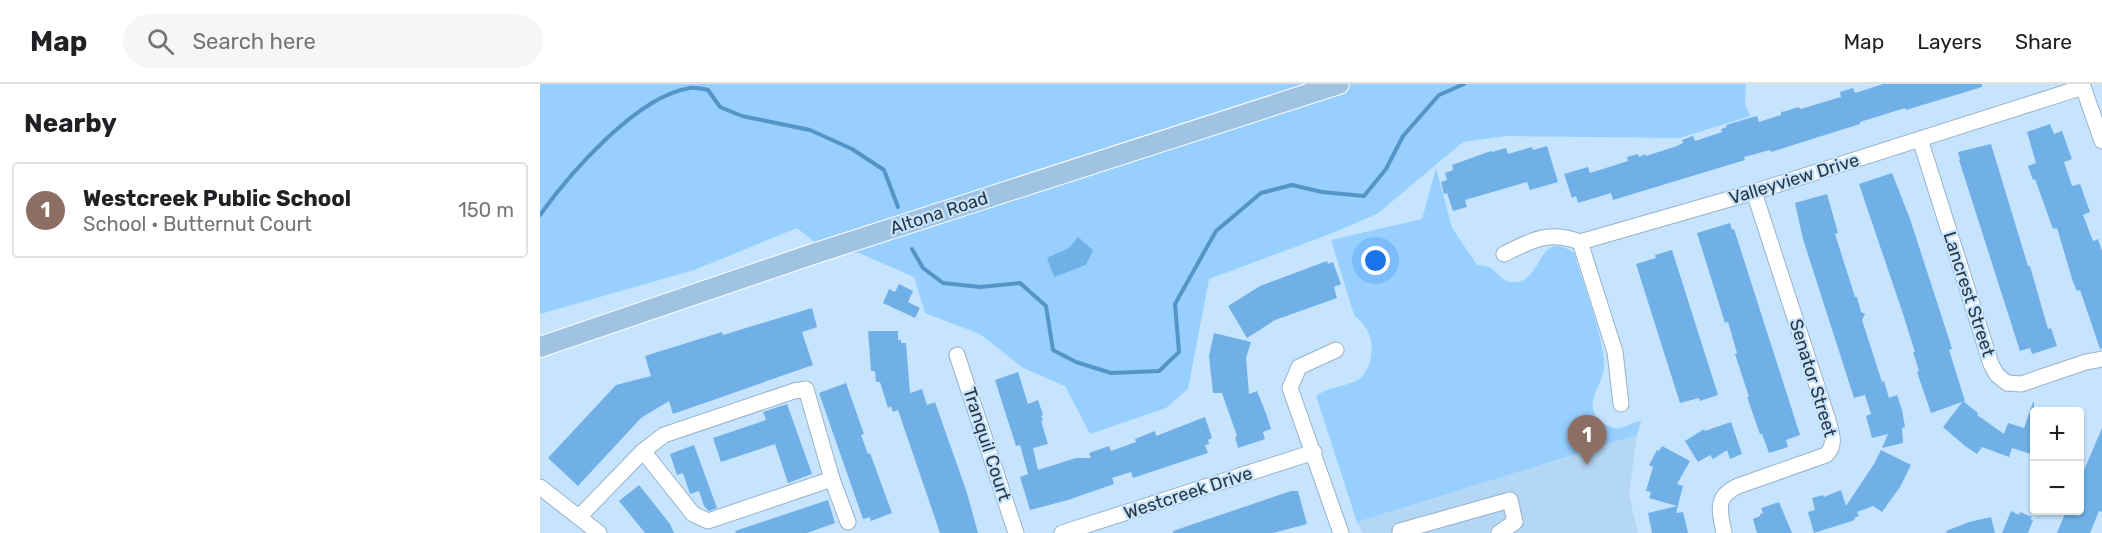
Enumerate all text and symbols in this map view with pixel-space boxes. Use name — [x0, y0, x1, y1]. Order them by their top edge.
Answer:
search box — [123, 14, 543, 68]
text: Map — [30, 25, 87, 58]
icon: search — [144, 25, 177, 58]
text: Search here — [192, 28, 316, 55]
text: Map — [1843, 29, 1884, 54]
text: Layers — [1917, 29, 1982, 54]
text: Share — [2015, 29, 2072, 54]
text: Nearby — [24, 108, 117, 139]
street label: Valleyview Drive — [1726, 149, 1862, 209]
text: Westcreek Public School — [83, 185, 351, 212]
street label: Altona Road — [887, 187, 991, 239]
text: 1 — [41, 198, 50, 222]
text: 150 m — [458, 198, 514, 222]
text: School · Butternut Court — [83, 212, 312, 236]
street label: Lancrest Street — [1938, 229, 2000, 359]
your location — [1361, 246, 1390, 275]
street label: Senator Street — [1785, 316, 1841, 440]
street label: Tranquil Court — [958, 384, 1016, 504]
map controls — [2030, 407, 2084, 515]
button: + — [2030, 407, 2084, 461]
pin: 1 — [1568, 416, 1606, 465]
button: − — [2030, 461, 2084, 515]
street label: Westcreek Drive — [1121, 462, 1255, 524]

